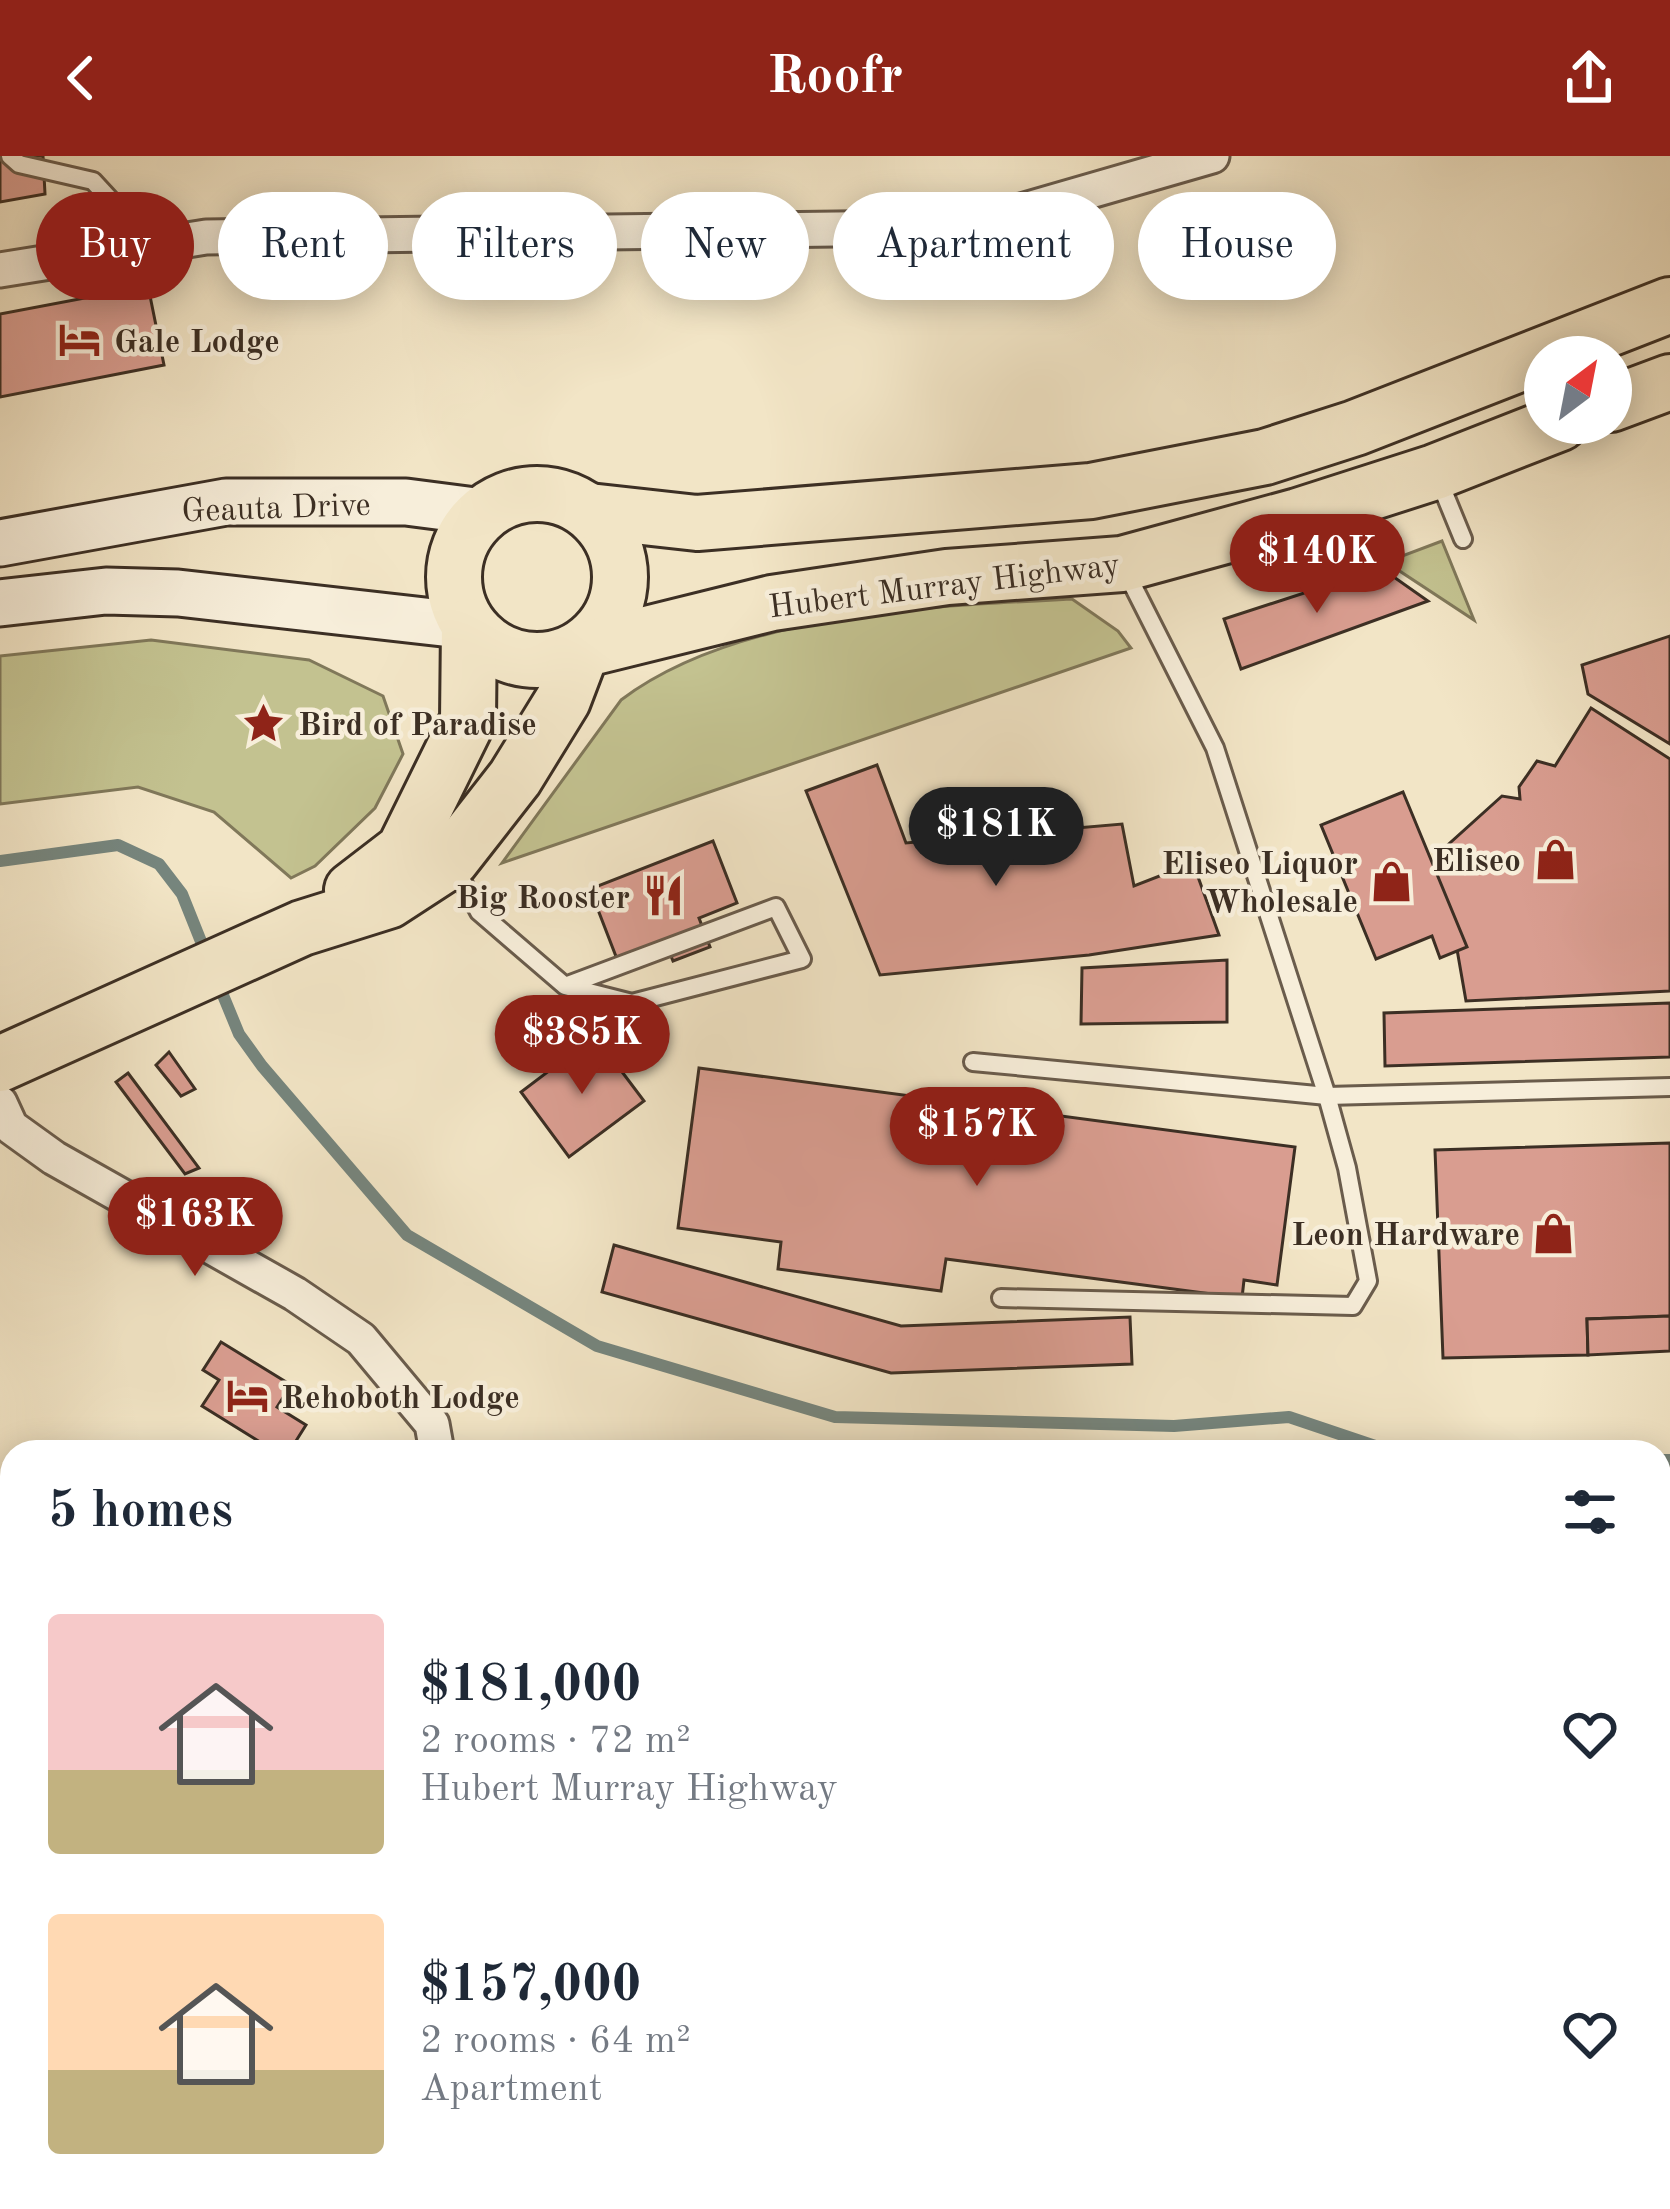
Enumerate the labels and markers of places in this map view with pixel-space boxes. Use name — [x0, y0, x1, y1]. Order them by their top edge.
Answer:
hotel icon: Gale Lodge — [57, 317, 103, 363]
place label: Gale Lodge — [114, 327, 280, 360]
pin: $140K — [1233, 514, 1401, 616]
place icon: Bird of Paradise — [241, 700, 287, 746]
place label: Bird of Paradise — [298, 710, 537, 743]
pin: $181K — [912, 787, 1080, 889]
shop icon: Eliseo — [1532, 836, 1578, 882]
place label: Eliseo — [1432, 846, 1521, 879]
place label: Eliseo Liquor Wholesale — [1161, 849, 1358, 920]
shop icon: Eliseo Liquor Wholesale — [1369, 858, 1415, 904]
restaurant icon: Big Rooster — [641, 873, 687, 919]
place label: Big Rooster — [456, 883, 630, 916]
pin: $385K — [498, 995, 666, 1097]
pin: $157K — [893, 1087, 1061, 1189]
pin: $163K — [111, 1177, 279, 1279]
shop icon: Leon Hardware — [1531, 1210, 1577, 1256]
place label: Leon Hardware — [1291, 1220, 1520, 1253]
hotel icon: Rehoboth Lodge — [224, 1373, 270, 1419]
place label: Rehoboth Lodge — [281, 1383, 520, 1416]

